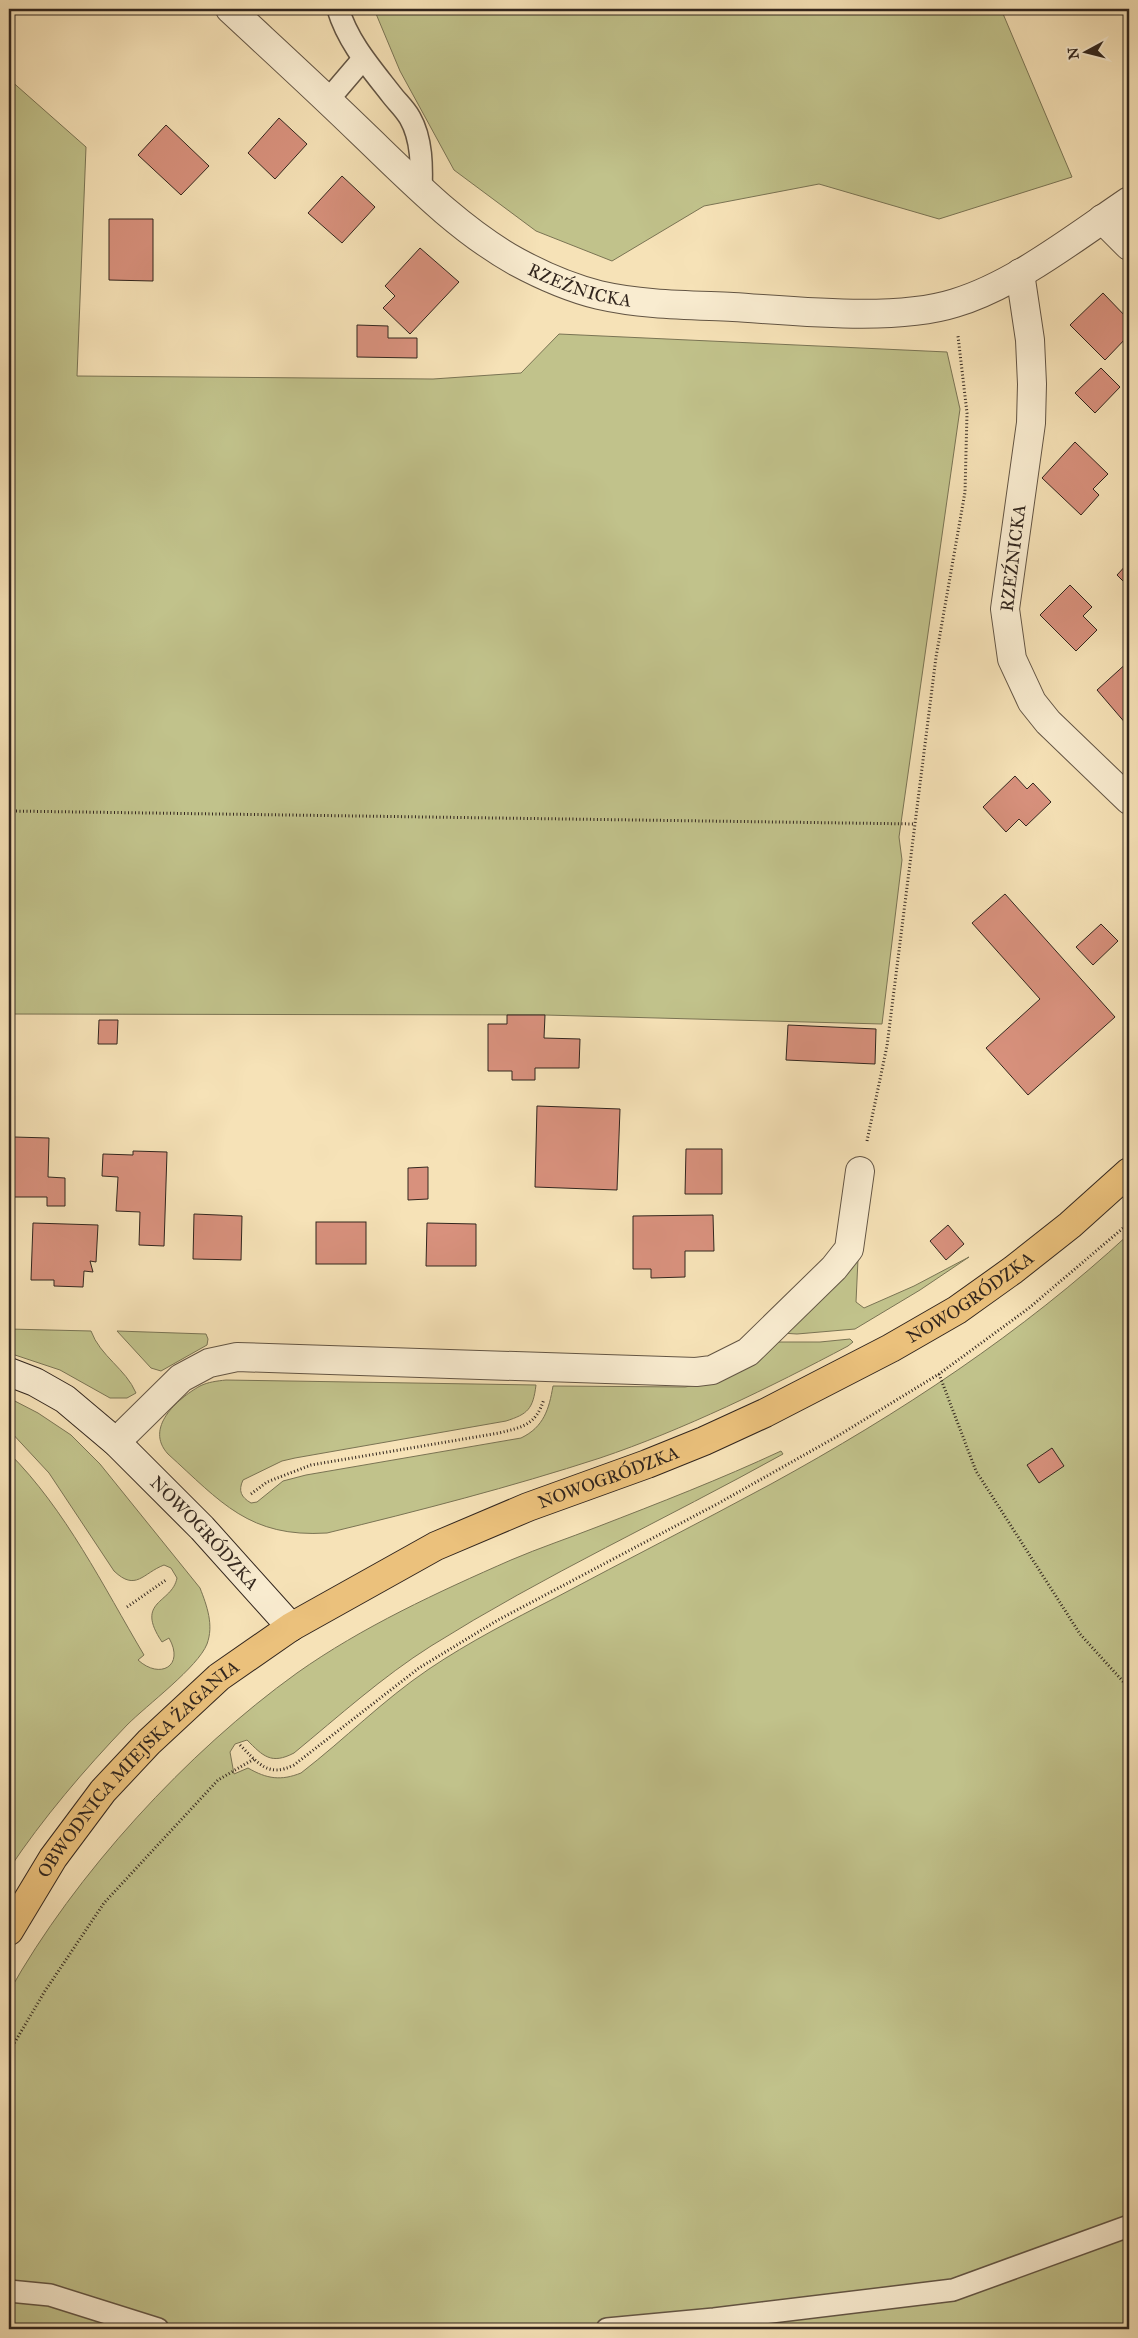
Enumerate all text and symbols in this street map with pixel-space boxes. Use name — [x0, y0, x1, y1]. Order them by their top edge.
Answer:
north arrow — [1060, 28, 1110, 78]
text: N — [1064, 46, 1083, 60]
street label: RZEŹNICKA — [524, 258, 633, 312]
street label: RZEŹNICKA — [994, 503, 1030, 613]
street label: NOWOGRÓDZKA — [902, 1247, 1038, 1348]
street label: NOWOGRÓDZKA — [535, 1441, 682, 1513]
street label: NOWOGRÓDZKA — [145, 1471, 263, 1595]
street label: OBWODNICA MIEJSKA ŻAGANIA — [33, 1655, 243, 1882]

